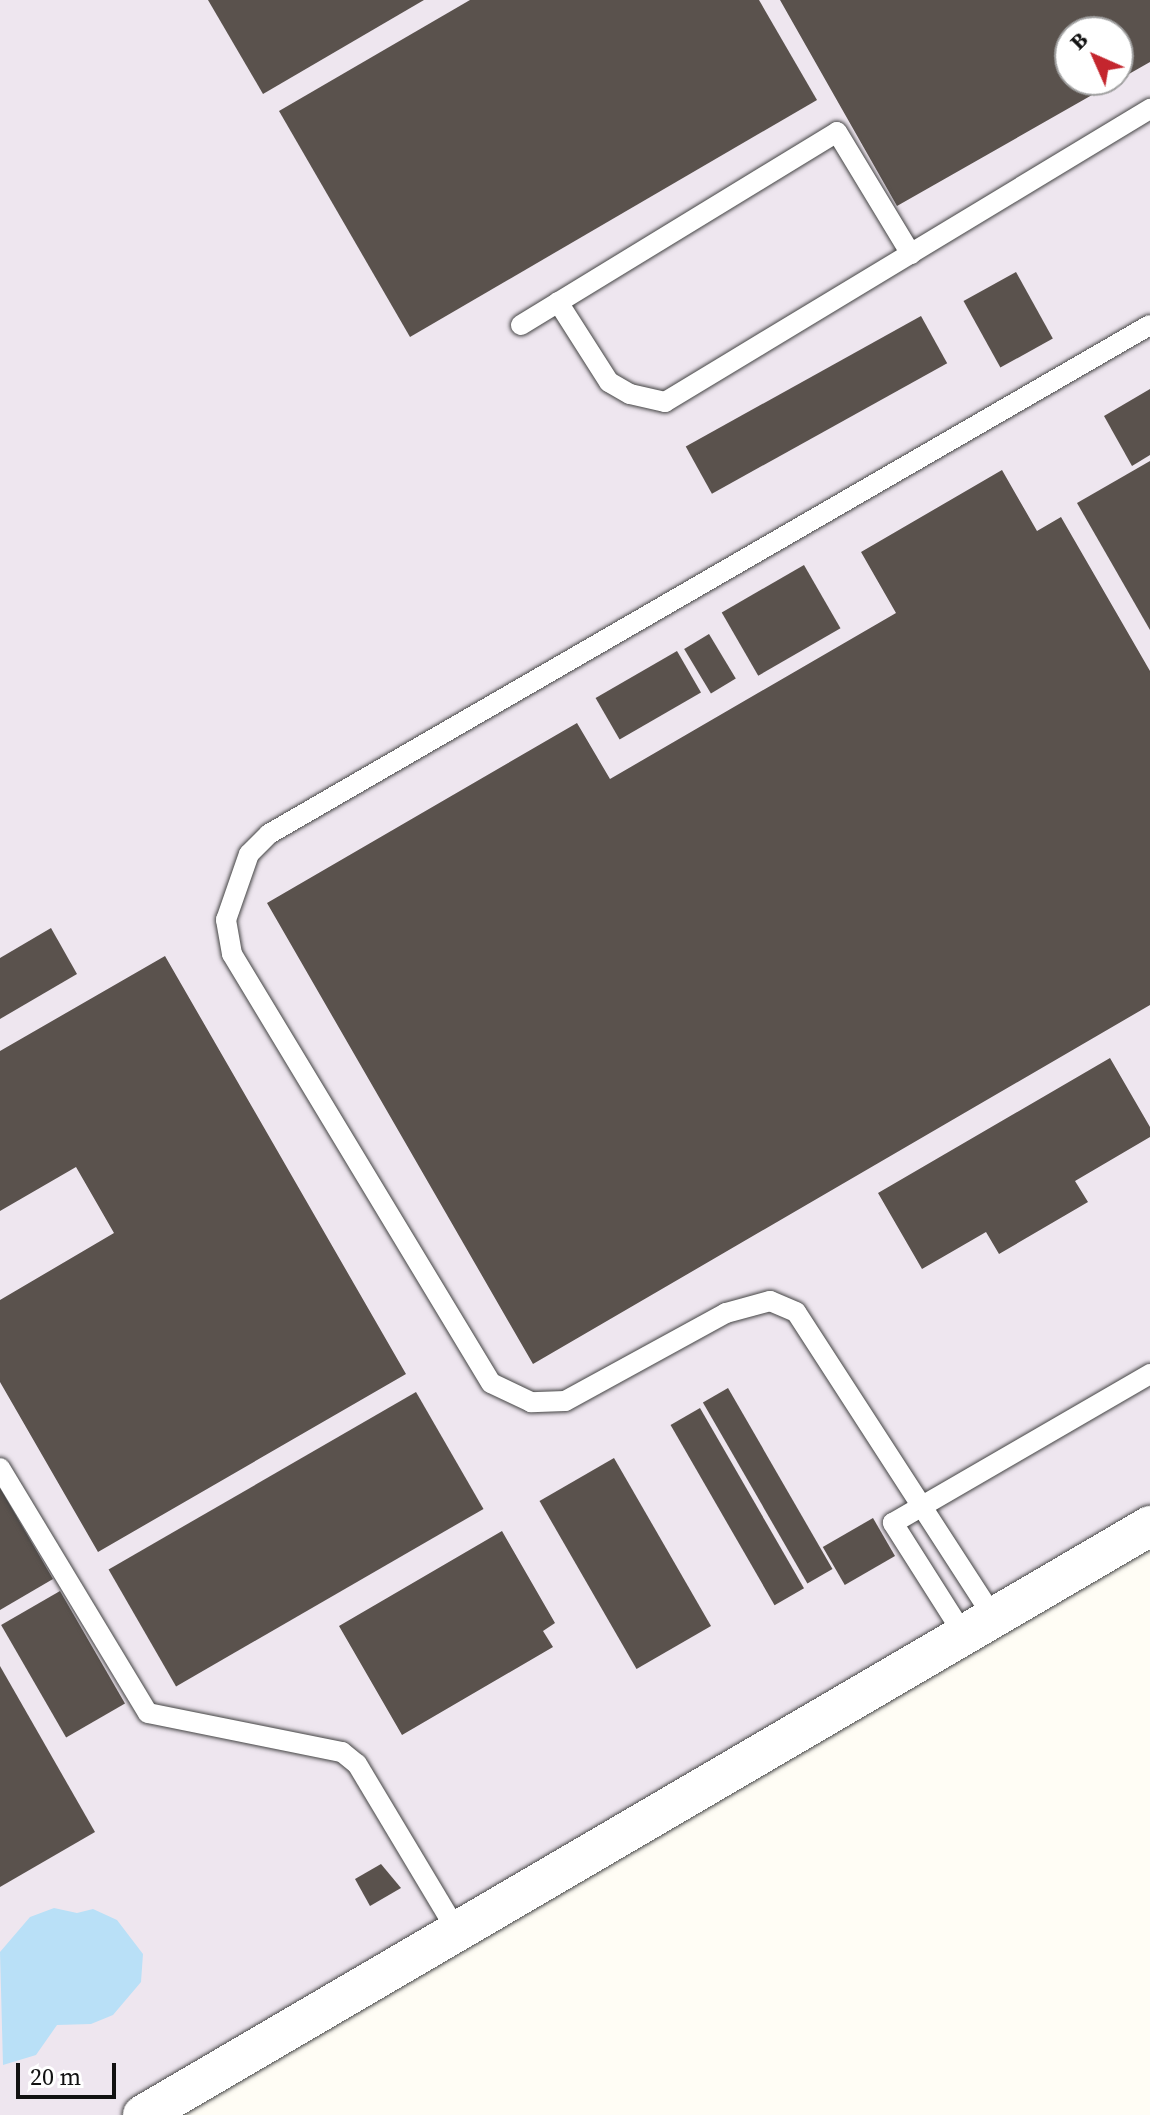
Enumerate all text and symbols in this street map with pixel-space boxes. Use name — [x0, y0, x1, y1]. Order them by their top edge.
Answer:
north arrow — [1054, 16, 1134, 96]
text: B — [1063, 25, 1094, 56]
scale bar — [20, 2047, 120, 2097]
text: 20 m — [30, 2060, 81, 2093]

